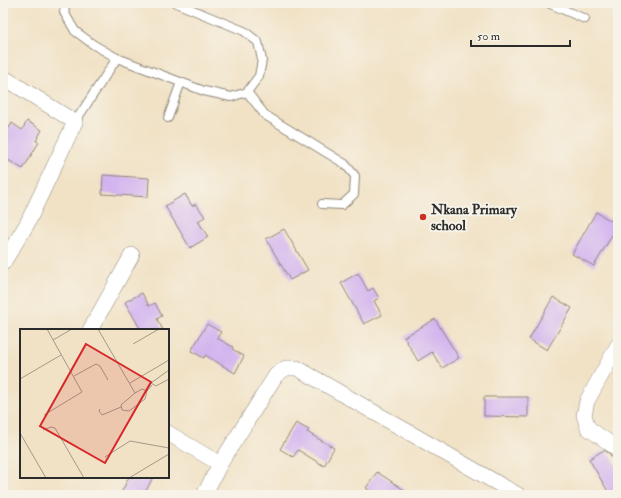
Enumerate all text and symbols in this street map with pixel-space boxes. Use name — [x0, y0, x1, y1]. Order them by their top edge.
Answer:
scale bar — [471, 22, 570, 48]
text: 50 m — [477, 29, 501, 44]
place label: Nkana Primary school — [430, 201, 518, 234]
marker: Nkana Primary school — [418, 212, 428, 222]
inset map — [20, 329, 169, 478]

